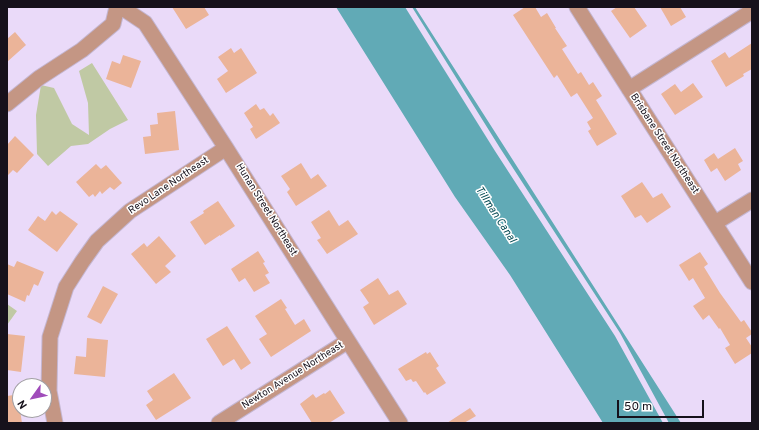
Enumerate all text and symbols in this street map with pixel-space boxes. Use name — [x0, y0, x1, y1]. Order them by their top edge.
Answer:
street label: Brisbane Street Northeast — [627, 92, 701, 196]
street label: Revo Lane Northeast — [127, 155, 211, 217]
street label: Hunan Street Northeast — [233, 162, 299, 258]
water label: Tillman Canal — [472, 184, 518, 246]
street label: Newton Avenue Northeast — [240, 340, 346, 412]
north arrow — [12, 378, 52, 418]
scale bar — [619, 392, 706, 418]
text: N — [15, 397, 31, 411]
text: 50 m — [624, 399, 652, 415]

